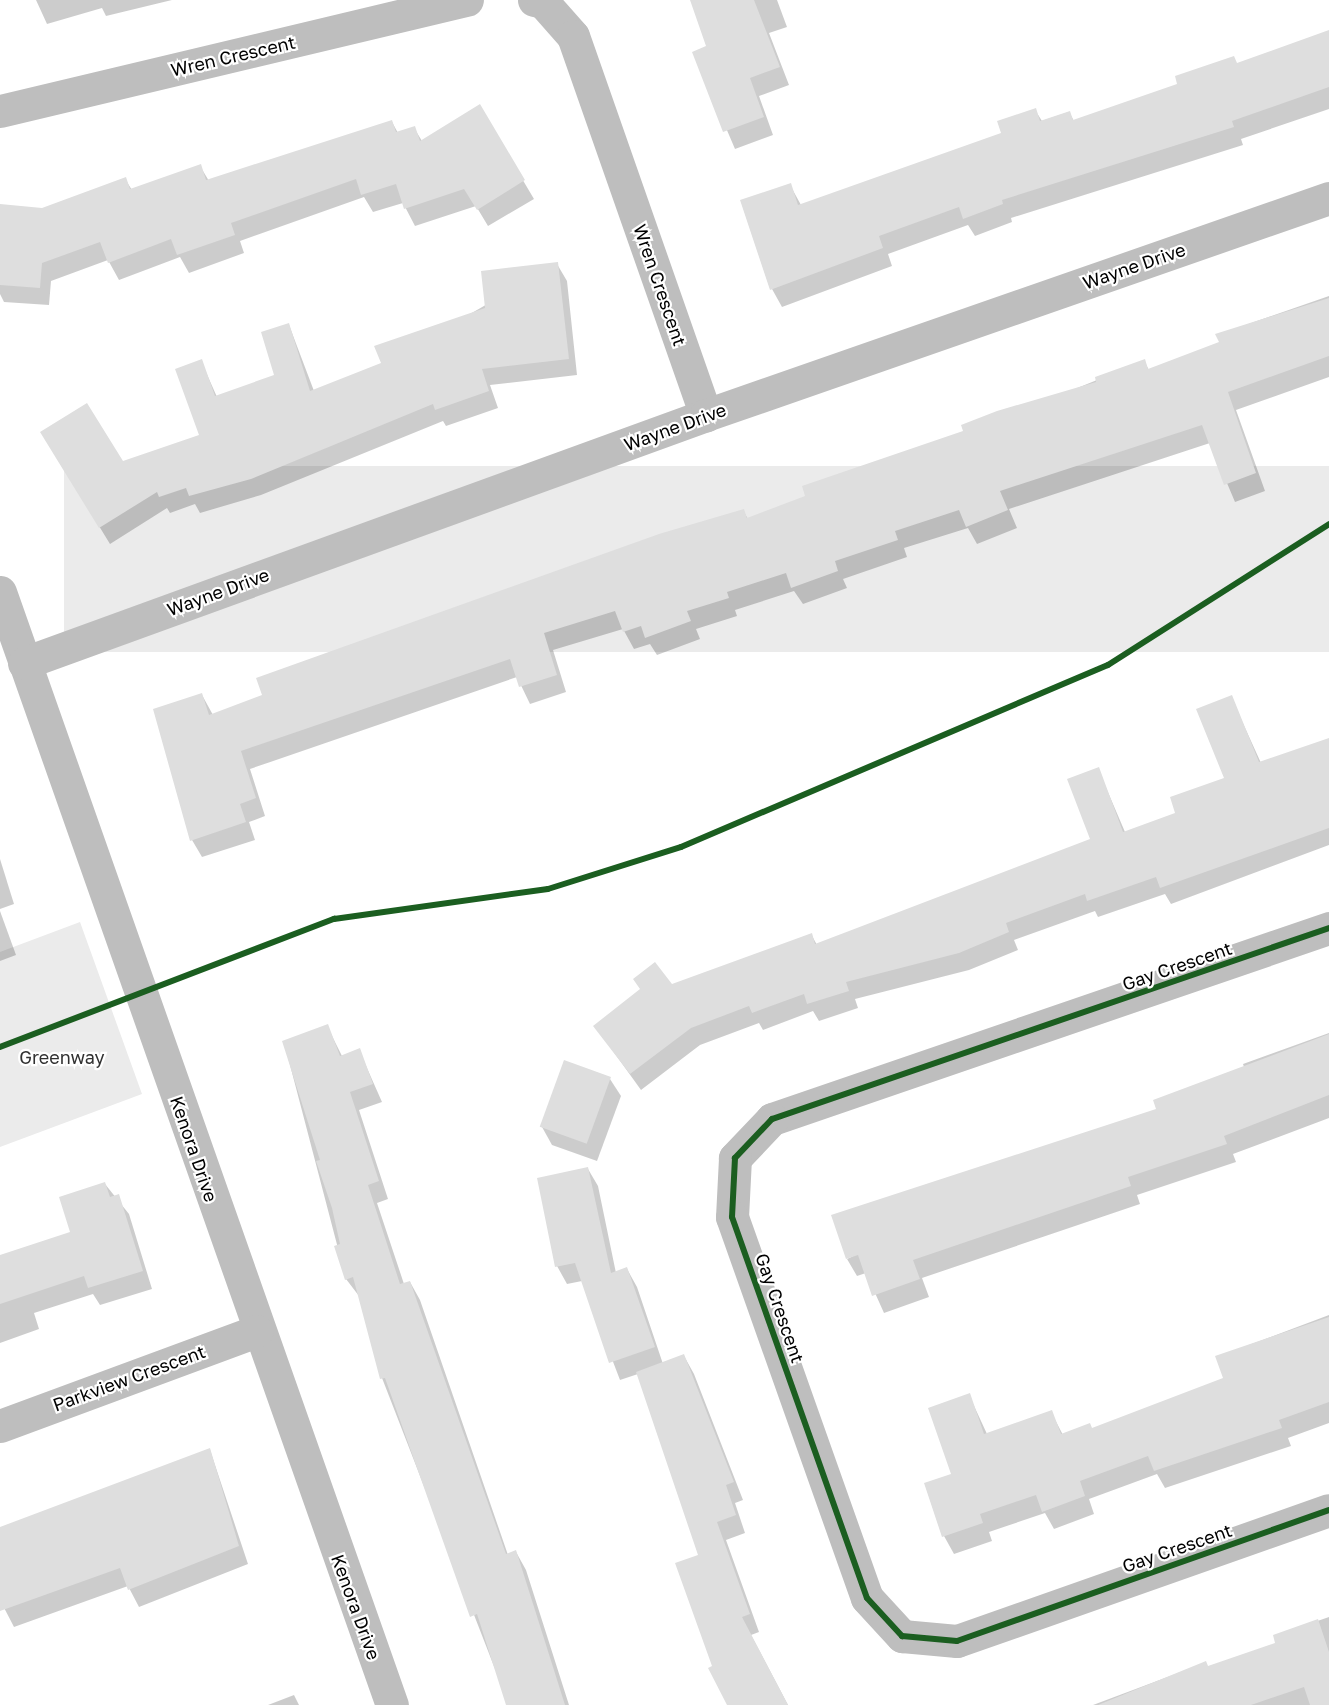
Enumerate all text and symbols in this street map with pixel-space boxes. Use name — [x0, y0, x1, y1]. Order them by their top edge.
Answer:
street label: Wren Crescent — [169, 31, 297, 81]
street label: Wren Crescent — [629, 221, 691, 349]
street label: Wayne Drive — [1080, 238, 1188, 294]
street label: Wayne Drive — [621, 399, 729, 455]
street label: Wayne Drive — [164, 564, 272, 620]
street label: Gay Crescent — [1119, 937, 1235, 995]
park label: Greenway — [19, 1046, 105, 1068]
street label: Kenora Drive — [166, 1093, 222, 1205]
street label: Gay Crescent — [751, 1250, 809, 1366]
street label: Parkview Crescent — [50, 1340, 208, 1416]
street label: Gay Crescent — [1119, 1519, 1235, 1577]
street label: Kenora Drive — [327, 1551, 385, 1663]

